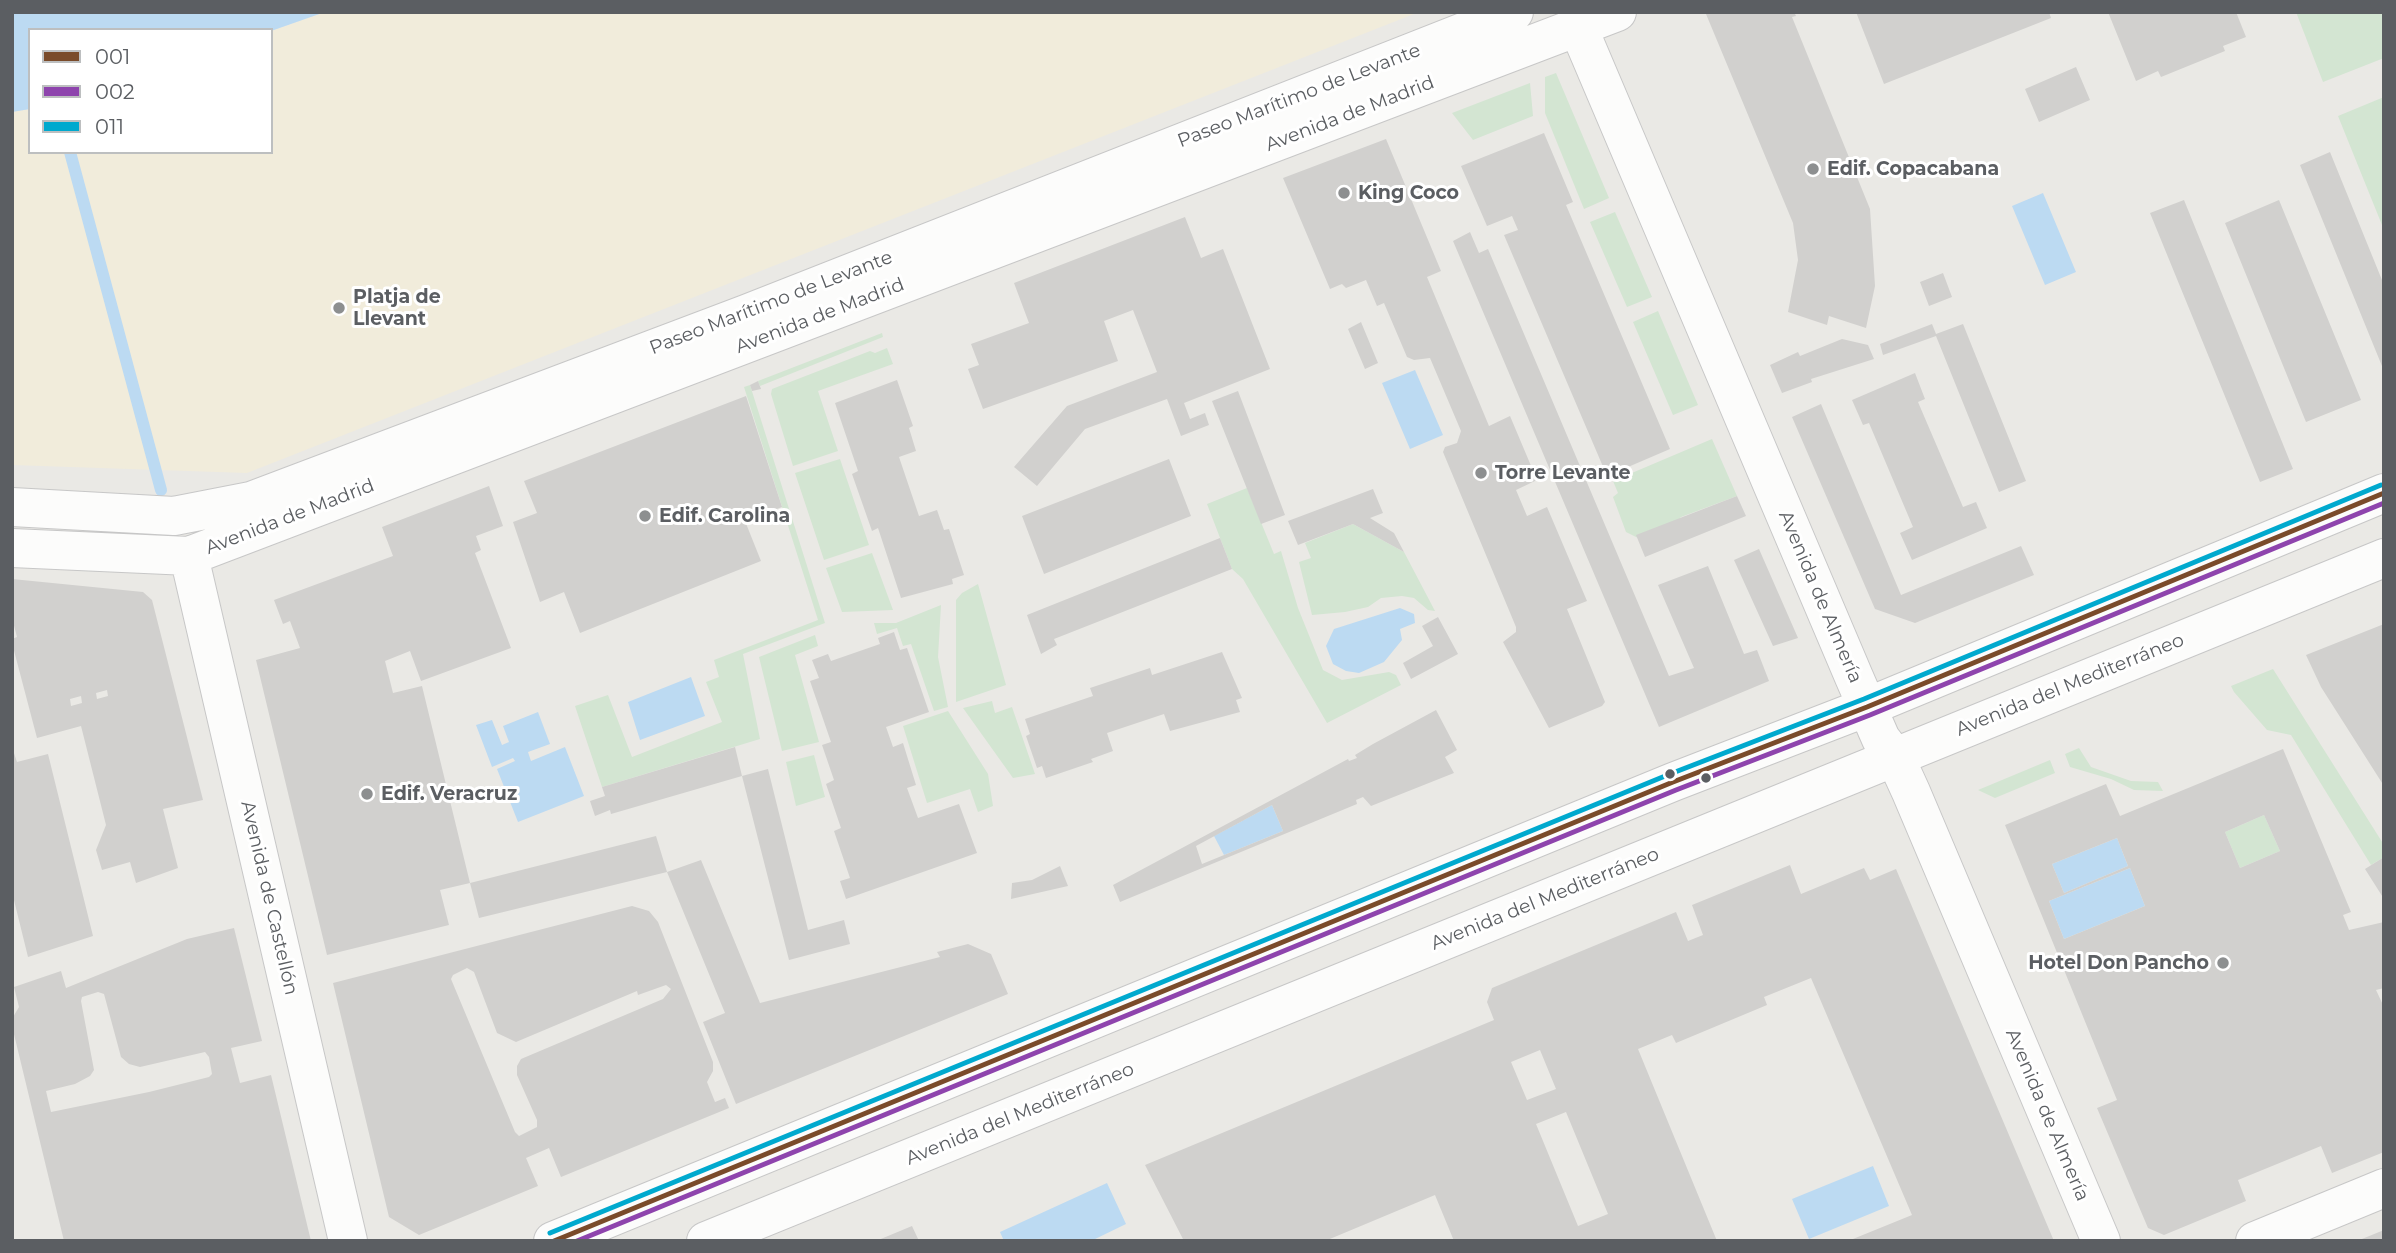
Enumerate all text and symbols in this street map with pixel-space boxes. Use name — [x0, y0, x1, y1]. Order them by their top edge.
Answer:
legend — [28, 28, 273, 154]
street label: Paseo Marítimo de Levante — [1174, 39, 1424, 153]
text: 001 — [95, 44, 130, 69]
street label: Avenida de Madrid — [1263, 71, 1437, 157]
text: 002 — [95, 79, 135, 104]
text: 011 — [95, 114, 124, 139]
place label: Edif. Copacabana — [1827, 158, 1999, 180]
marker: Edif. Copacabana — [1805, 161, 1821, 177]
place label: King Coco — [1358, 182, 1459, 204]
marker: King Coco — [1336, 185, 1352, 201]
street label: Paseo Marítimo de Levante — [646, 246, 896, 360]
street label: Avenida de Madrid — [733, 273, 907, 359]
place label: Platja de Llevant — [353, 286, 441, 330]
marker: Platja de Llevant — [331, 300, 347, 316]
place label: Torre Levante — [1495, 462, 1631, 484]
marker: Torre Levante — [1473, 465, 1489, 481]
street label: Avenida de Madrid — [203, 474, 377, 560]
place label: Edif. Carolina — [659, 505, 790, 527]
street label: Avenida de Almería — [1773, 507, 1867, 687]
marker: Edif. Carolina — [637, 508, 653, 524]
street label: Avenida del Mediterráneo — [1953, 629, 2187, 741]
unlabelled marker — [1663, 767, 1677, 781]
unlabelled marker — [1699, 771, 1713, 785]
place label: Edif. Veracruz — [381, 783, 517, 805]
marker: Edif. Veracruz — [359, 786, 375, 802]
street label: Avenida de Castellón — [236, 799, 302, 997]
street label: Avenida del Mediterráneo — [1428, 843, 1662, 955]
place label: Hotel Don Pancho — [2028, 952, 2209, 974]
marker: Hotel Don Pancho — [2215, 955, 2231, 971]
street label: Avenida de Almería — [2000, 1025, 2094, 1205]
street label: Avenida del Mediterráneo — [903, 1058, 1137, 1170]

